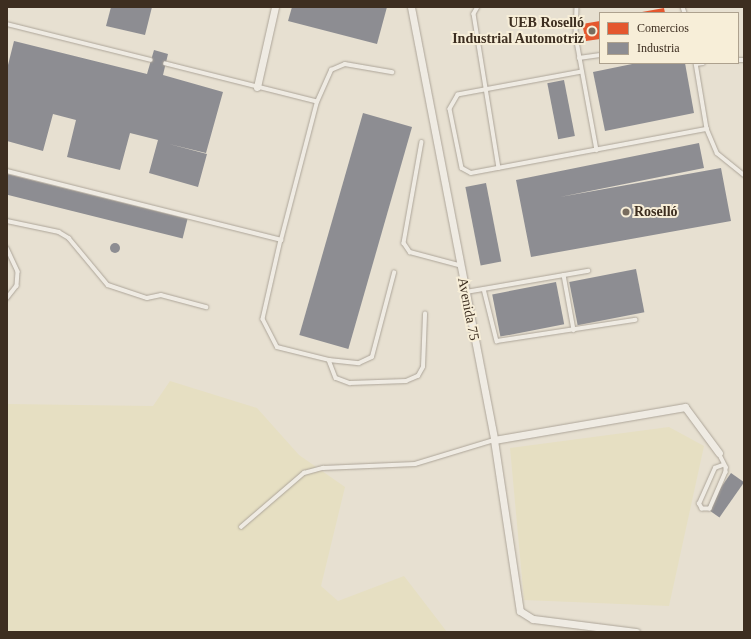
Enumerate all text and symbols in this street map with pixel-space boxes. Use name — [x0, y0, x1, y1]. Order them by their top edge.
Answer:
legend — [599, 12, 739, 64]
place label: UEB Roselló Industrial Automotriz — [451, 15, 584, 48]
text: Comercios — [637, 21, 689, 35]
marker: UEB Roselló Industrial Automotriz — [587, 26, 597, 36]
text: Industria — [637, 41, 680, 55]
place label: Roselló — [634, 204, 678, 220]
marker: Roselló — [621, 207, 631, 217]
street label: Avenida 75 — [454, 276, 482, 342]

